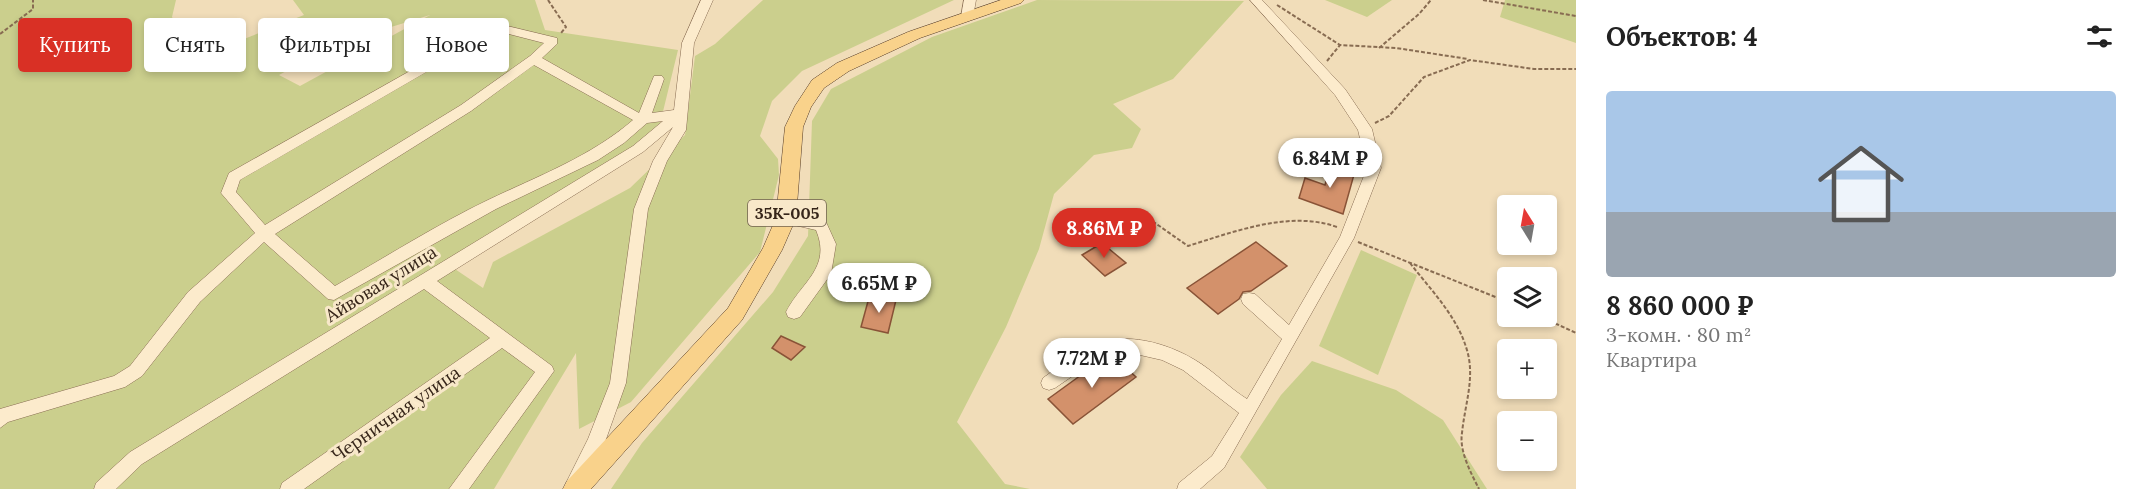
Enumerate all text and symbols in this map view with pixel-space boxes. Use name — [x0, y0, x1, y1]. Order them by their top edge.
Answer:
chip: Купить — [18, 18, 132, 72]
chip: Снять — [144, 18, 246, 72]
chip: Фильтры — [258, 18, 392, 72]
chip: Новое — [404, 18, 509, 72]
text: Объектов: 4 — [1606, 20, 1758, 53]
icon: filters — [2083, 20, 2116, 53]
icon: home — [1807, 130, 1915, 238]
pin: 6.84M ₽ — [1275, 138, 1385, 189]
text: 6.84M ₽ — [1292, 145, 1368, 170]
north arrow — [1497, 195, 1557, 255]
map controls — [1497, 195, 1557, 471]
road number: 35К-005 — [748, 200, 826, 226]
pin: 8.86M ₽ — [1049, 208, 1159, 259]
text: 8.86M ₽ — [1066, 215, 1142, 240]
street label: Айвовая улица — [320, 240, 441, 328]
pin: 6.65M ₽ — [824, 263, 934, 314]
button: layers — [1497, 267, 1557, 327]
text: 6.65M ₽ — [841, 270, 917, 295]
text: 8 860 000 ₽ — [1606, 289, 1753, 322]
text: 3-комн. · 80 m² — [1606, 322, 1751, 347]
pin: 7.72M ₽ — [1037, 338, 1147, 389]
button: + — [1497, 339, 1557, 399]
text: 7.72M ₽ — [1057, 345, 1127, 370]
text: Квартира — [1606, 347, 1697, 372]
street label: Черничная улица — [327, 361, 465, 467]
button: − — [1497, 411, 1557, 471]

